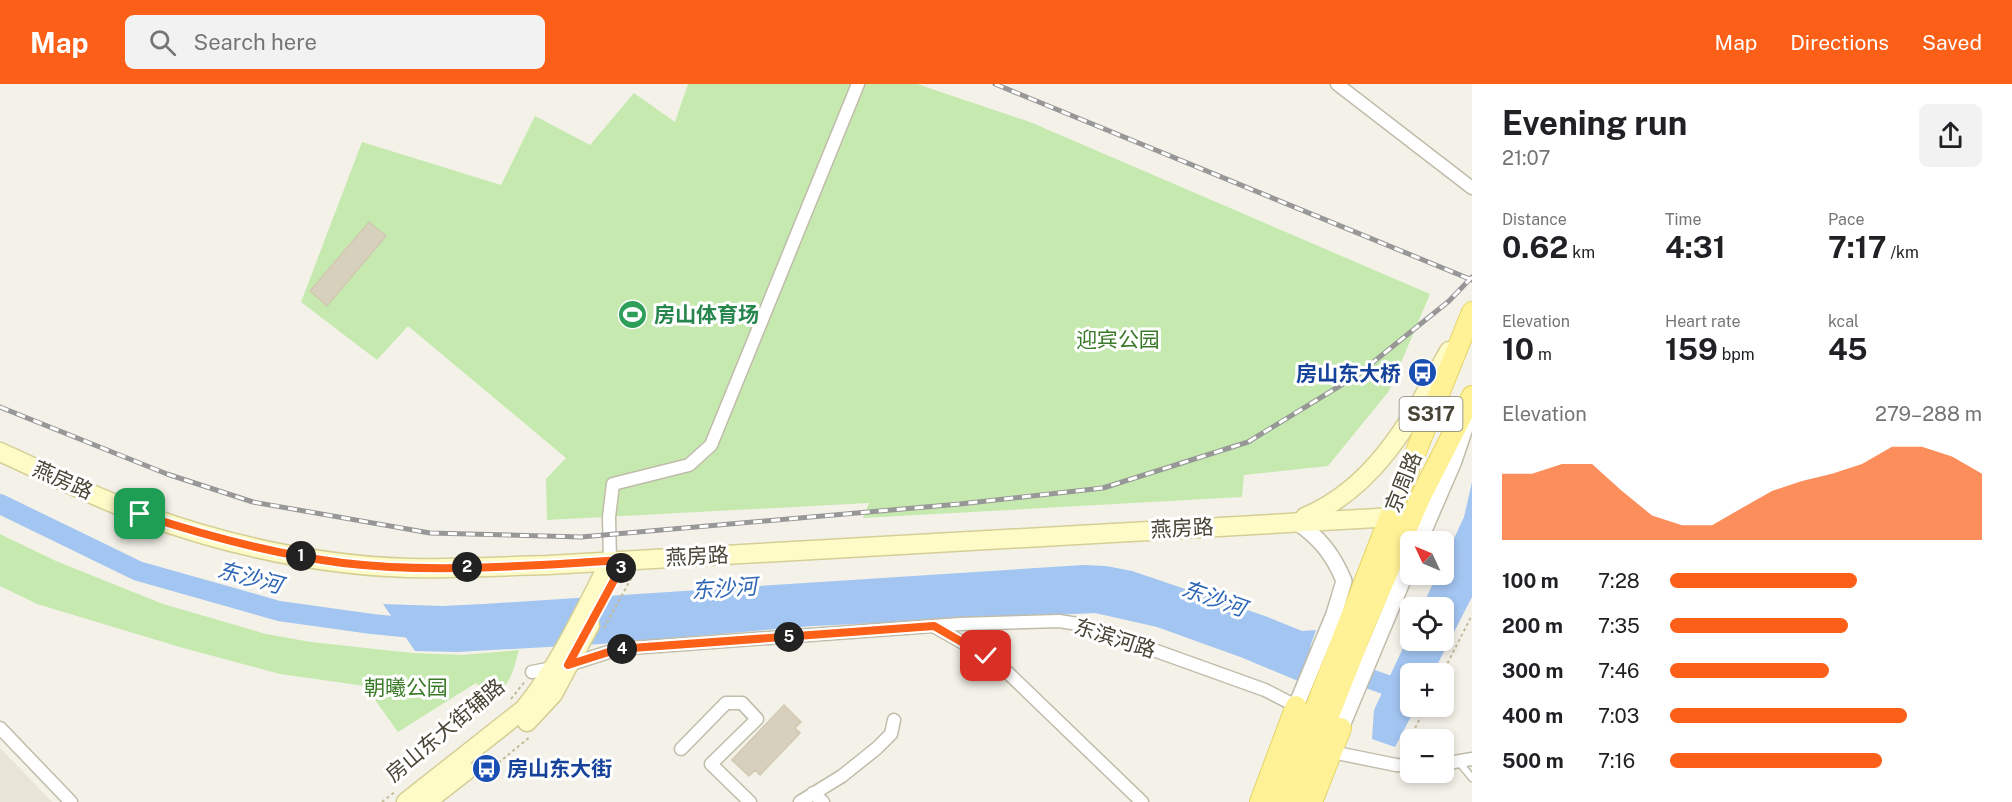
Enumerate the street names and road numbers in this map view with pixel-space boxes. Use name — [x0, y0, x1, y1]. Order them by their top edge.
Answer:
road number: S317 — [1400, 397, 1462, 431]
street label: 京周路 — [1380, 448, 1426, 516]
street label: 燕房路 — [29, 456, 97, 504]
street label: 燕房路 — [1150, 514, 1214, 542]
street label: 燕房路 — [665, 542, 729, 570]
street label: 东滨河路 — [1071, 613, 1159, 663]
street label: 房山东大街辅路 — [381, 673, 509, 787]

